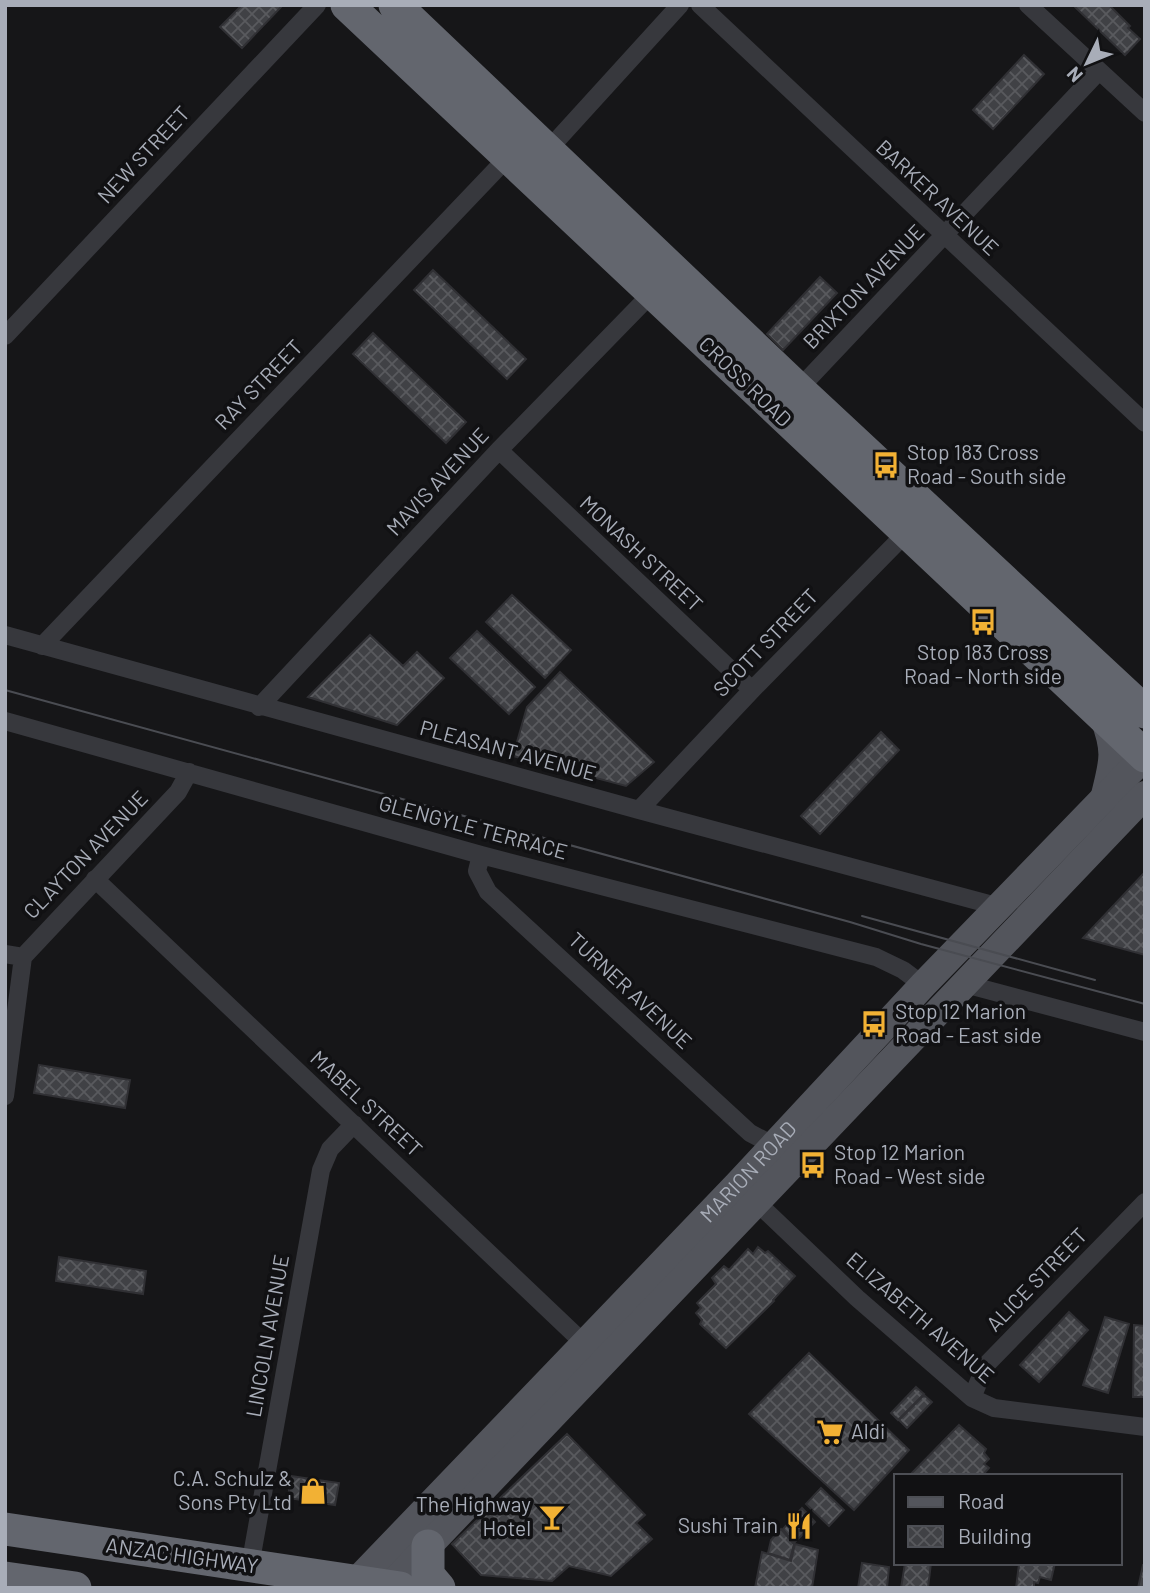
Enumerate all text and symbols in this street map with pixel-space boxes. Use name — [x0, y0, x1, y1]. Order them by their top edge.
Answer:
north arrow — [1052, 28, 1122, 98]
text: N — [1061, 62, 1087, 87]
street label: NEW STREET — [92, 100, 194, 208]
street label: BARKER AVENUE — [872, 134, 1004, 260]
street label: BRIXTON AVENUE — [797, 219, 929, 353]
street label: CROSS ROAD — [695, 331, 798, 431]
street label: RAY STREET — [209, 334, 307, 434]
street label: MAVIS AVENUE — [381, 422, 493, 540]
place label: Stop 183 Cross Road - South side — [907, 439, 1066, 488]
bus stop icon: Stop 183 Cross Road - South side — [871, 450, 901, 480]
street label: MONASH STREET — [576, 490, 709, 616]
street label: SCOTT STREET — [707, 583, 823, 701]
bus stop icon: Stop 183 Cross Road - North side — [968, 607, 998, 637]
place label: Stop 183 Cross Road - North side — [904, 639, 1062, 688]
street label: PLEASANT AVENUE — [418, 714, 599, 785]
street label: CLAYTON AVENUE — [18, 785, 152, 923]
street label: GLENGYLE TERRACE — [376, 789, 570, 864]
street label: TURNER AVENUE — [564, 927, 698, 1053]
place label: Stop 12 Marion Road - East side — [895, 998, 1042, 1047]
bus stop icon: Stop 12 Marion Road - East side — [859, 1009, 889, 1039]
street label: MABEL STREET — [306, 1045, 428, 1161]
street label: MARION ROAD — [694, 1116, 801, 1227]
place label: Stop 12 Marion Road - West side — [834, 1139, 986, 1188]
bus stop icon: Stop 12 Marion Road - West side — [798, 1150, 828, 1180]
street label: ALICE STREET — [980, 1222, 1091, 1336]
street label: ELIZABETH AVENUE — [842, 1246, 1000, 1388]
street label: LINCOLN AVENUE — [240, 1252, 293, 1419]
supermarket icon: Aldi — [815, 1417, 845, 1447]
place label: Aldi — [851, 1418, 885, 1443]
place label: C.A. Schulz & Sons Pty Ltd — [173, 1465, 292, 1514]
legend — [894, 1474, 1122, 1565]
shop icon: C.A. Schulz & Sons Pty Ltd — [298, 1476, 328, 1506]
text: Road — [958, 1488, 1004, 1513]
place label: The Highway Hotel — [416, 1491, 531, 1540]
bar icon: The Highway Hotel — [537, 1502, 567, 1532]
restaurant icon: Sushi Train — [784, 1511, 814, 1541]
place label: Sushi Train — [678, 1512, 778, 1537]
text: Building — [958, 1523, 1032, 1548]
street label: ANZAC HIGHWAY — [105, 1531, 260, 1578]

